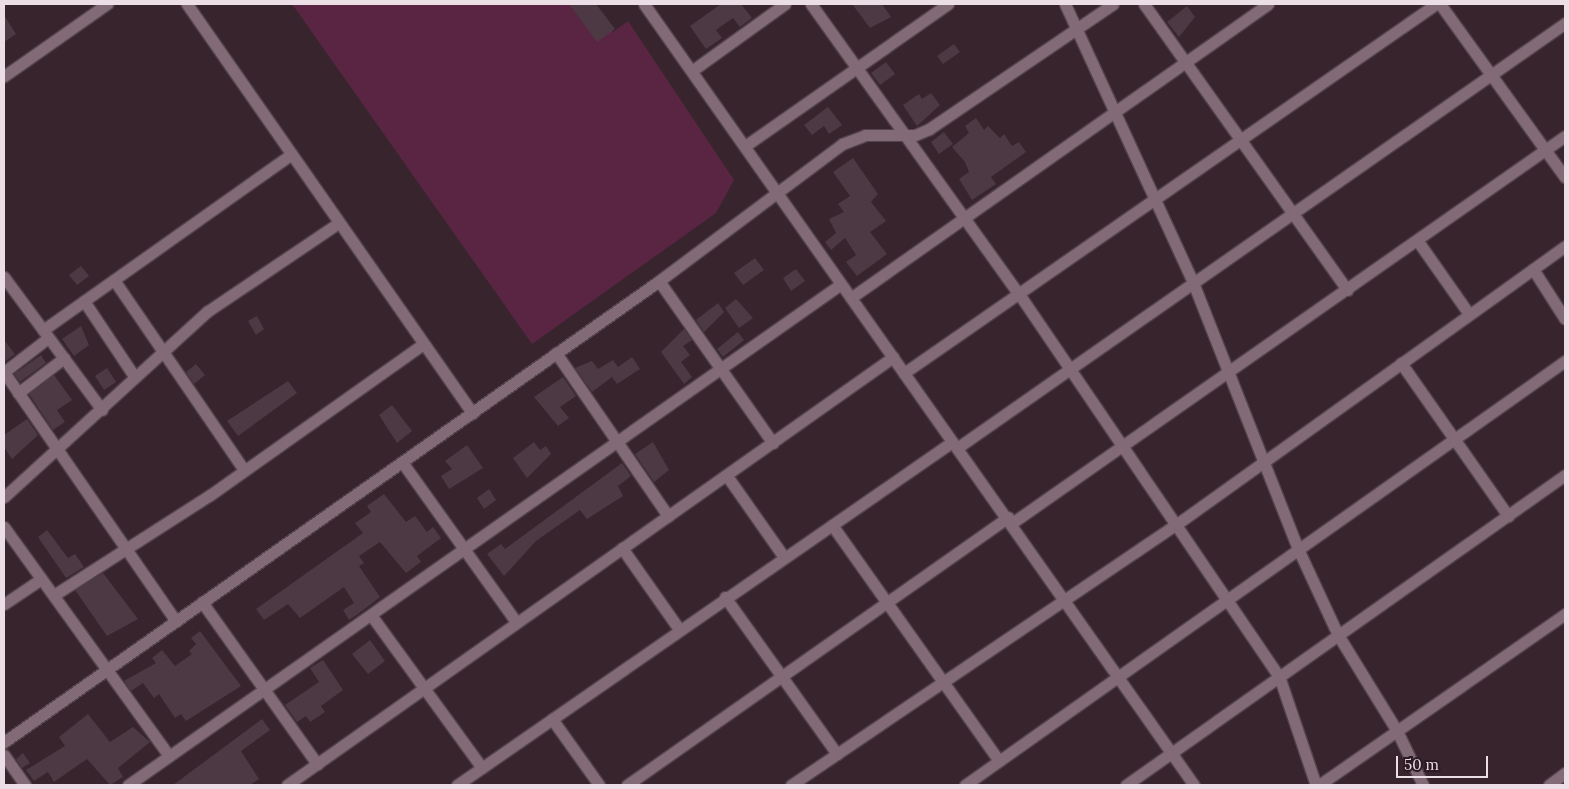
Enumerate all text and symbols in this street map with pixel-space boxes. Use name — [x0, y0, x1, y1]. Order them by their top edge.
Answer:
scale bar — [1399, 746, 1492, 778]
text: 50 m — [1404, 755, 1439, 774]

